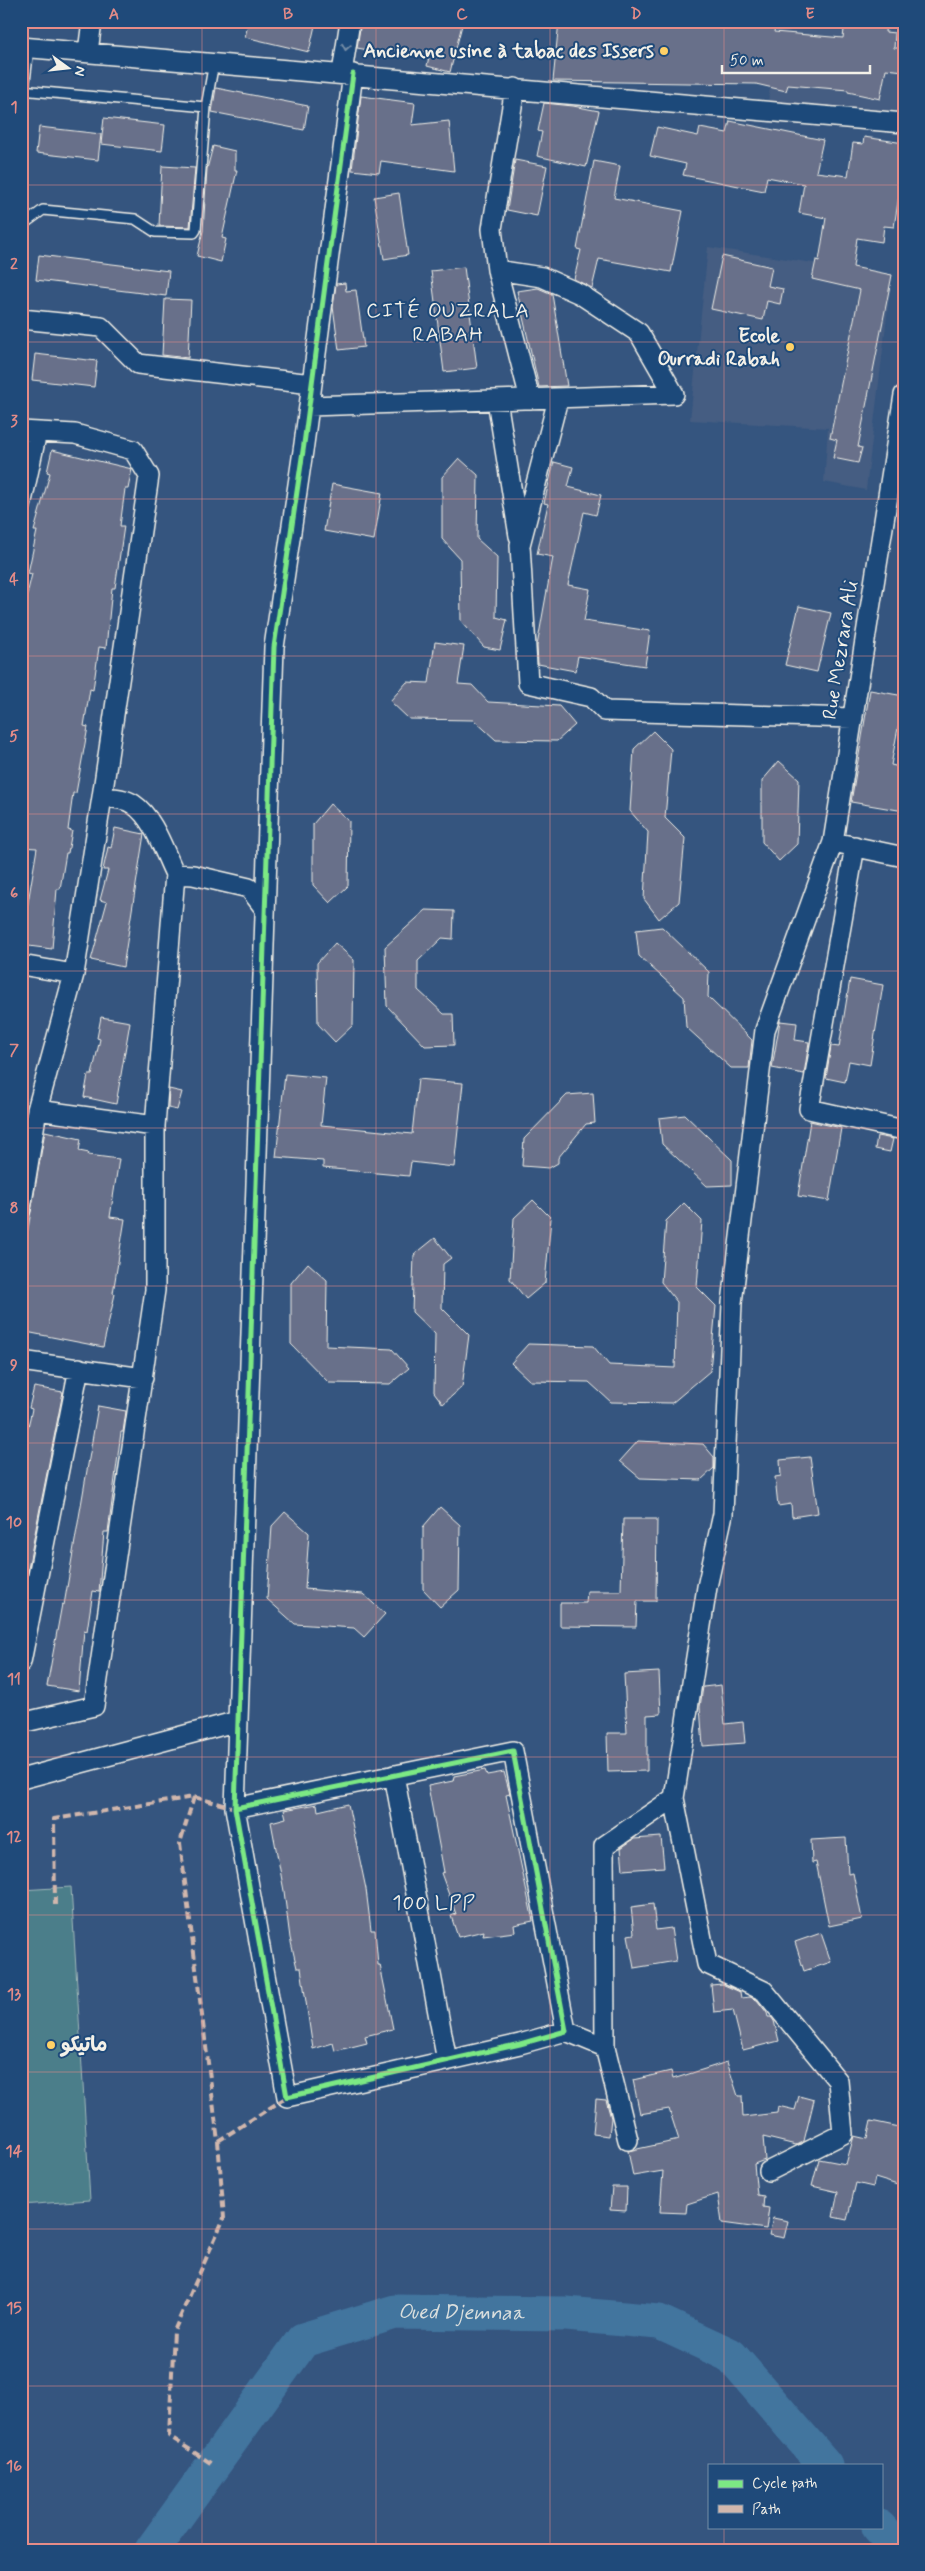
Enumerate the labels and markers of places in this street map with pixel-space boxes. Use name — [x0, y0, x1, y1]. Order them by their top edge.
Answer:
place label: Ancienne usine à tabac des Issers — [363, 38, 654, 65]
marker: Ancienne usine à tabac des Issers — [658, 45, 670, 57]
place label: Ecole Ourradi Rabah — [658, 323, 781, 373]
marker: Ecole Ourradi Rabah — [784, 341, 796, 353]
place label: ماتيكو — [59, 2032, 107, 2059]
marker: ماتيكو — [45, 2039, 57, 2051]

